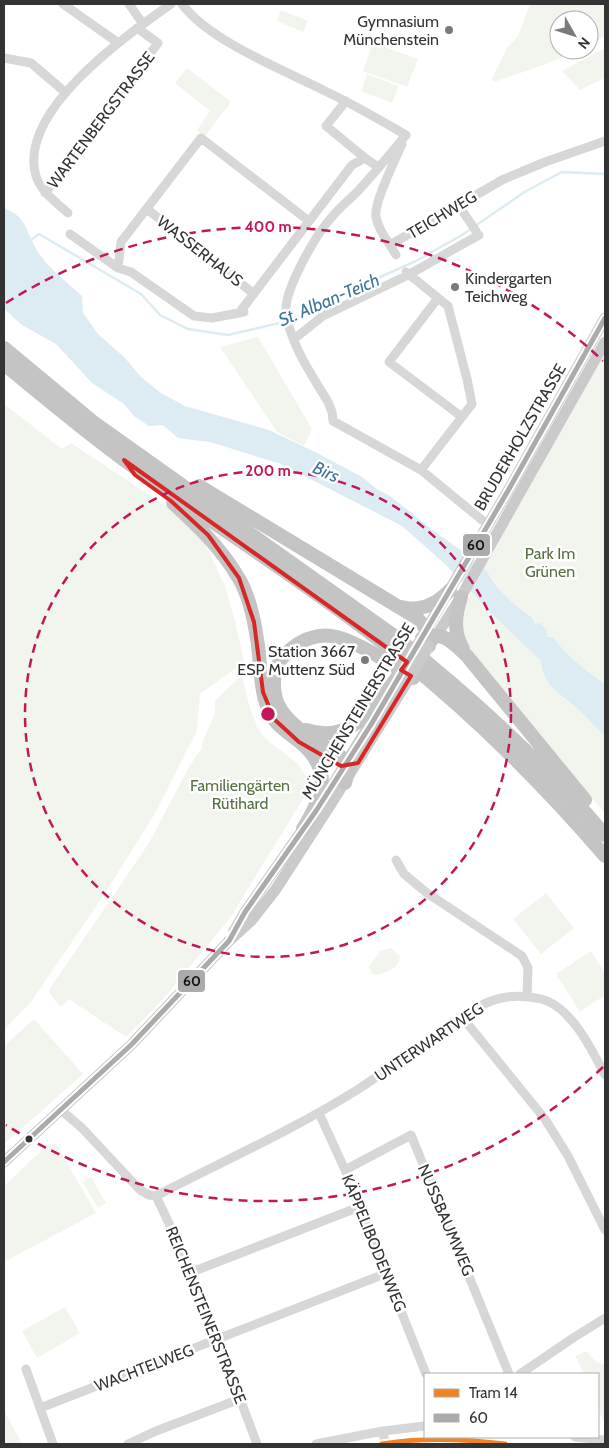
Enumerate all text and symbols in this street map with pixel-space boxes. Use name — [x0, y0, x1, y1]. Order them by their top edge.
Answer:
north arrow — [549, 10, 599, 60]
place label: Gymnasium Münchenstein — [343, 12, 439, 49]
marker: Gymnasium Münchenstein — [443, 24, 455, 36]
text: N — [574, 34, 594, 53]
street label: WARTENBERGSTRASSE — [43, 48, 159, 192]
street label: TEICHWEG — [404, 187, 480, 243]
street label: WASSERHAUS — [153, 212, 247, 290]
text: 400 m — [245, 218, 291, 236]
water label: St. Alban-Teich — [275, 269, 383, 331]
place label: Kindergarten Teichweg — [465, 269, 552, 306]
marker: Kindergarten Teichweg — [449, 281, 461, 293]
street label: BRUDERHOLZSTRASSE — [470, 360, 570, 514]
water label: Birs — [309, 457, 343, 487]
text: 200 m — [245, 462, 291, 480]
line badge: 60 — [462, 533, 491, 557]
text: 60 — [467, 536, 485, 554]
park label: Park Im Grünen — [525, 544, 575, 581]
street label: MÜNCHENSTEINERSTRASSE — [298, 619, 418, 803]
place label: Station 3667 ESP Muttenz Süd — [237, 642, 355, 679]
marker: Station 3667 ESP Muttenz Süd — [359, 654, 371, 666]
centre of rings — [259, 705, 277, 723]
park label: Familiengärten Rütihard — [190, 776, 290, 813]
line badge: 60 — [177, 969, 206, 993]
text: 60 — [183, 972, 201, 990]
street label: UNTERWARTWEG — [371, 999, 487, 1085]
unlabelled marker — [24, 1134, 34, 1144]
street label: NUSSBAUMWEG — [414, 1161, 478, 1279]
street label: KÄPPELIBODENWEG — [338, 1172, 410, 1314]
street label: REICHENSTEINERSTRASSE — [162, 1224, 250, 1406]
street label: WACHTELWEG — [92, 1340, 196, 1396]
legend — [424, 1373, 599, 1438]
text: Tram 14 — [469, 1384, 518, 1402]
text: 60 — [469, 1409, 488, 1427]

